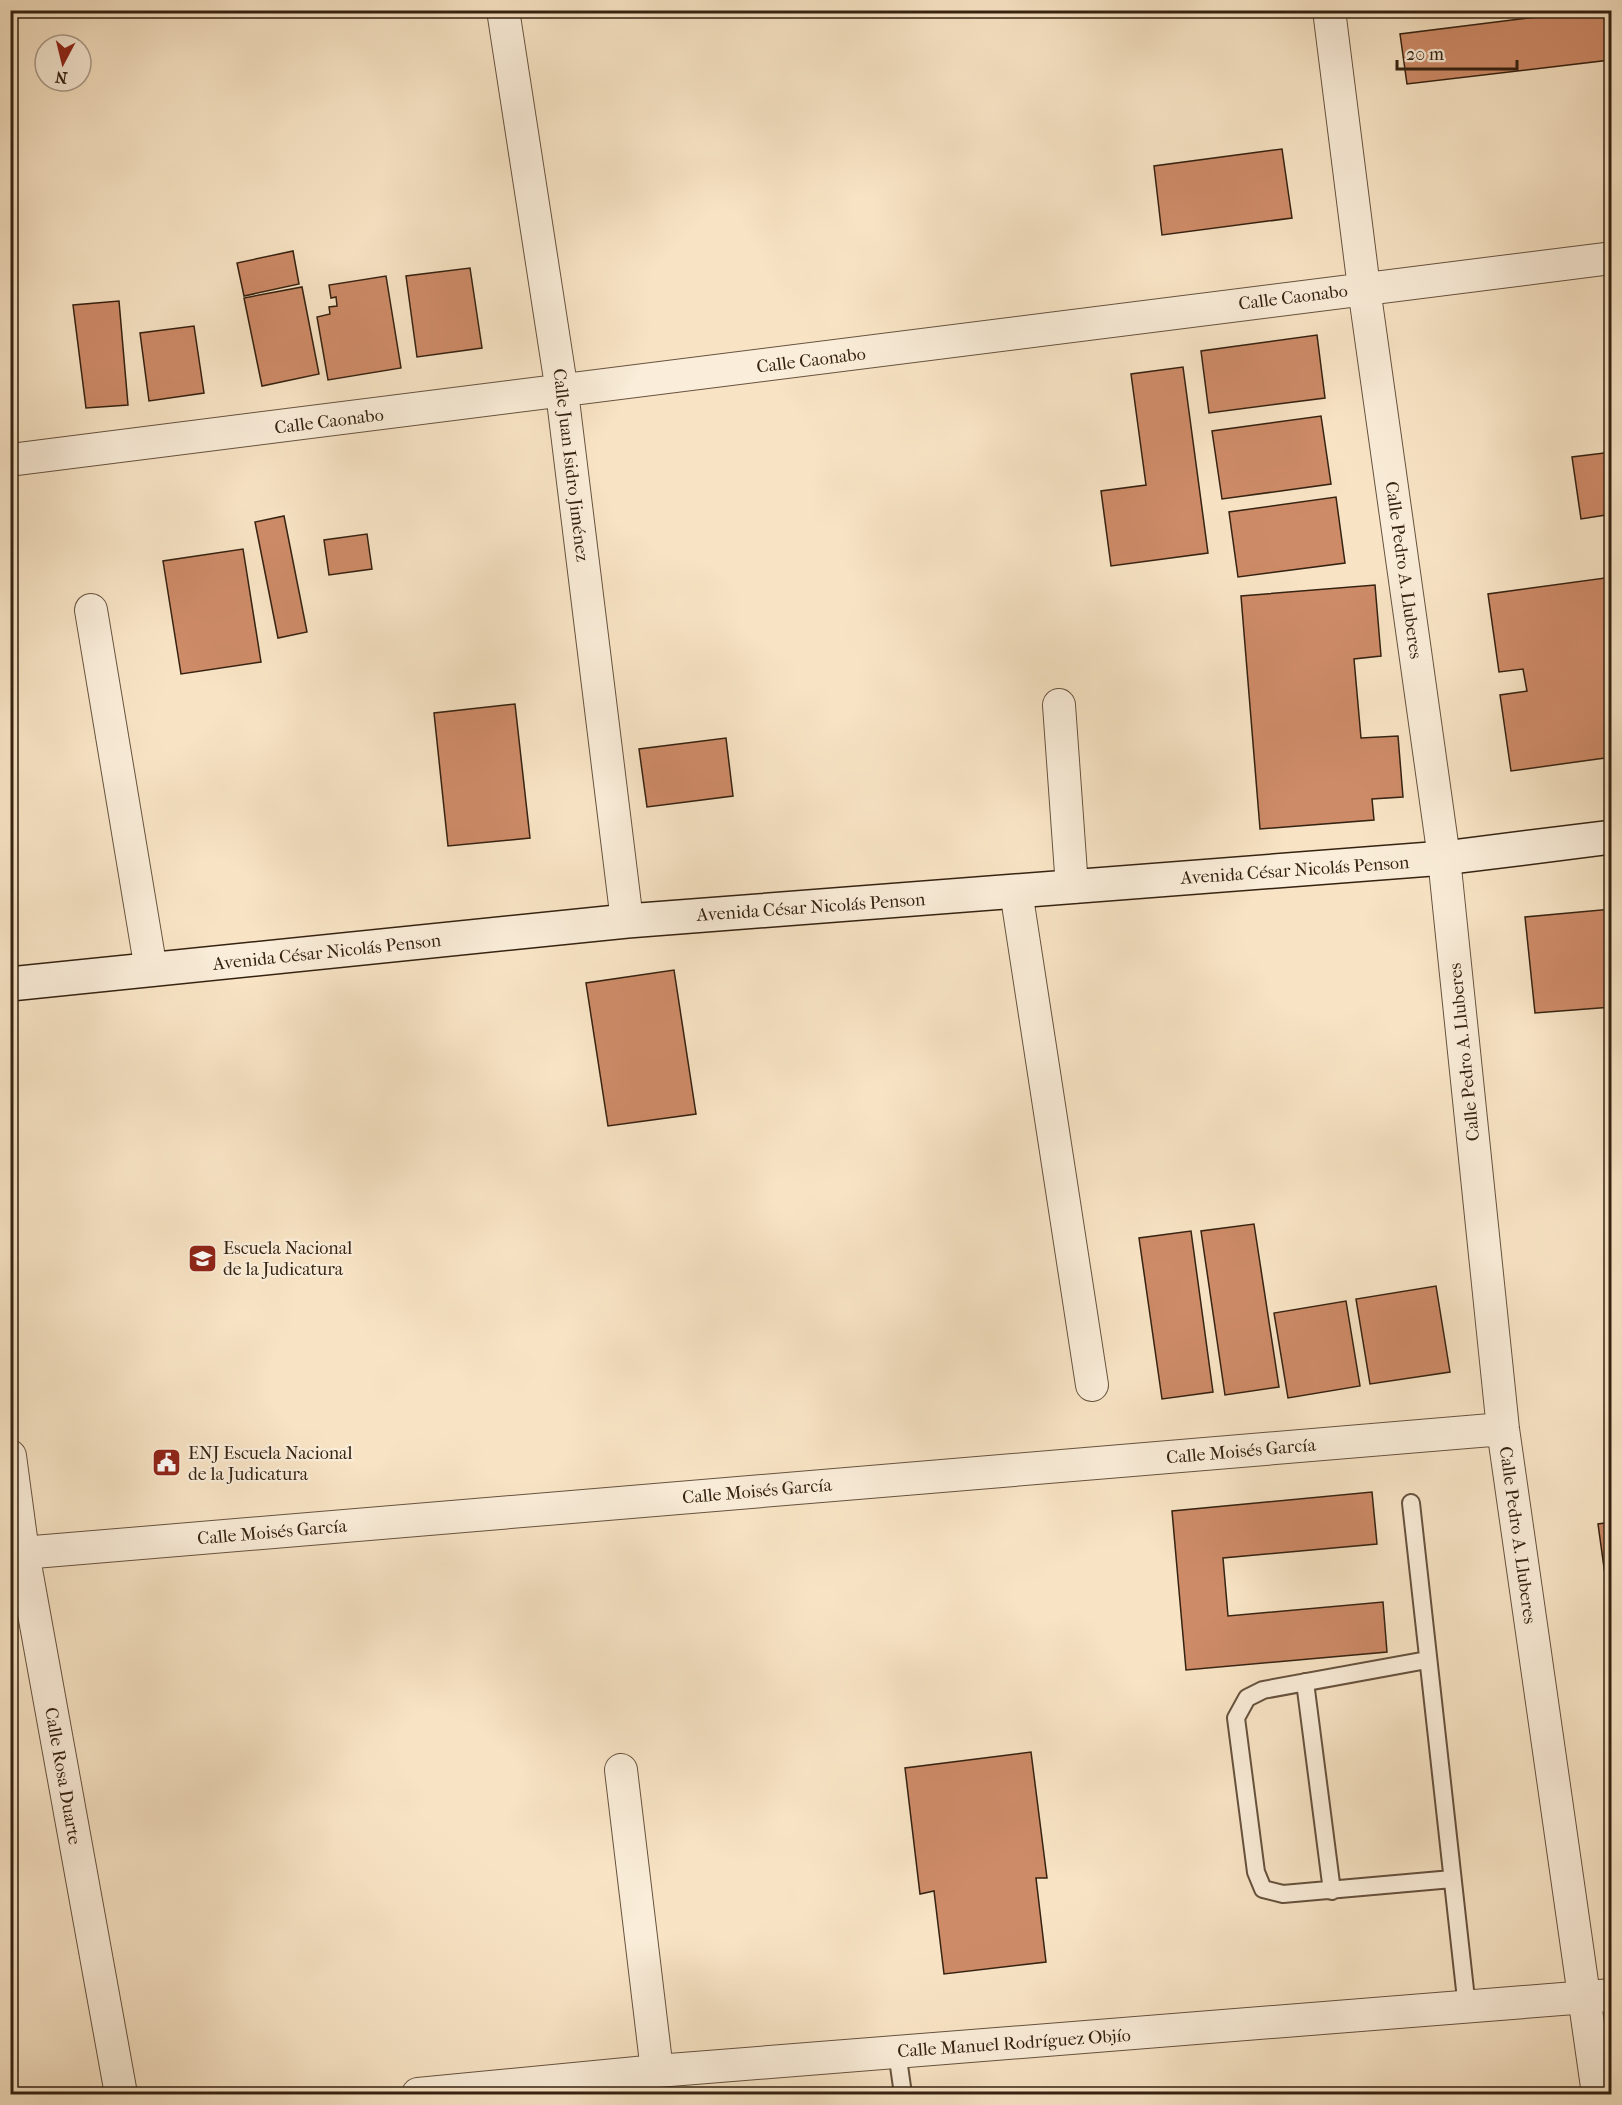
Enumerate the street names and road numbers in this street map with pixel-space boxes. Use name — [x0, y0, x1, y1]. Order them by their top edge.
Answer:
street label: Calle Caonabo — [1237, 280, 1349, 315]
street label: Calle Caonabo — [755, 343, 867, 378]
street label: Calle Juan Isidro Jiménez — [548, 367, 593, 563]
street label: Calle Caonabo — [273, 404, 385, 439]
street label: Calle Pedro A. Lluberes — [1381, 480, 1426, 661]
street label: Avenida César Nicolás Penson — [1179, 852, 1411, 889]
street label: Avenida César Nicolás Penson — [695, 889, 927, 926]
street label: Avenida César Nicolás Penson — [211, 930, 443, 975]
street label: Calle Pedro A. Lluberes — [1445, 961, 1484, 1142]
street label: Calle Moisés García — [1165, 1434, 1317, 1468]
street label: Calle Pedro A. Lluberes — [1495, 1445, 1540, 1626]
street label: Calle Moisés García — [681, 1474, 833, 1508]
street label: Calle Moisés García — [196, 1515, 348, 1549]
street label: Calle Rosa Duarte — [40, 1706, 85, 1847]
street label: Calle Manuel Rodríguez Objío — [897, 2025, 1131, 2062]

